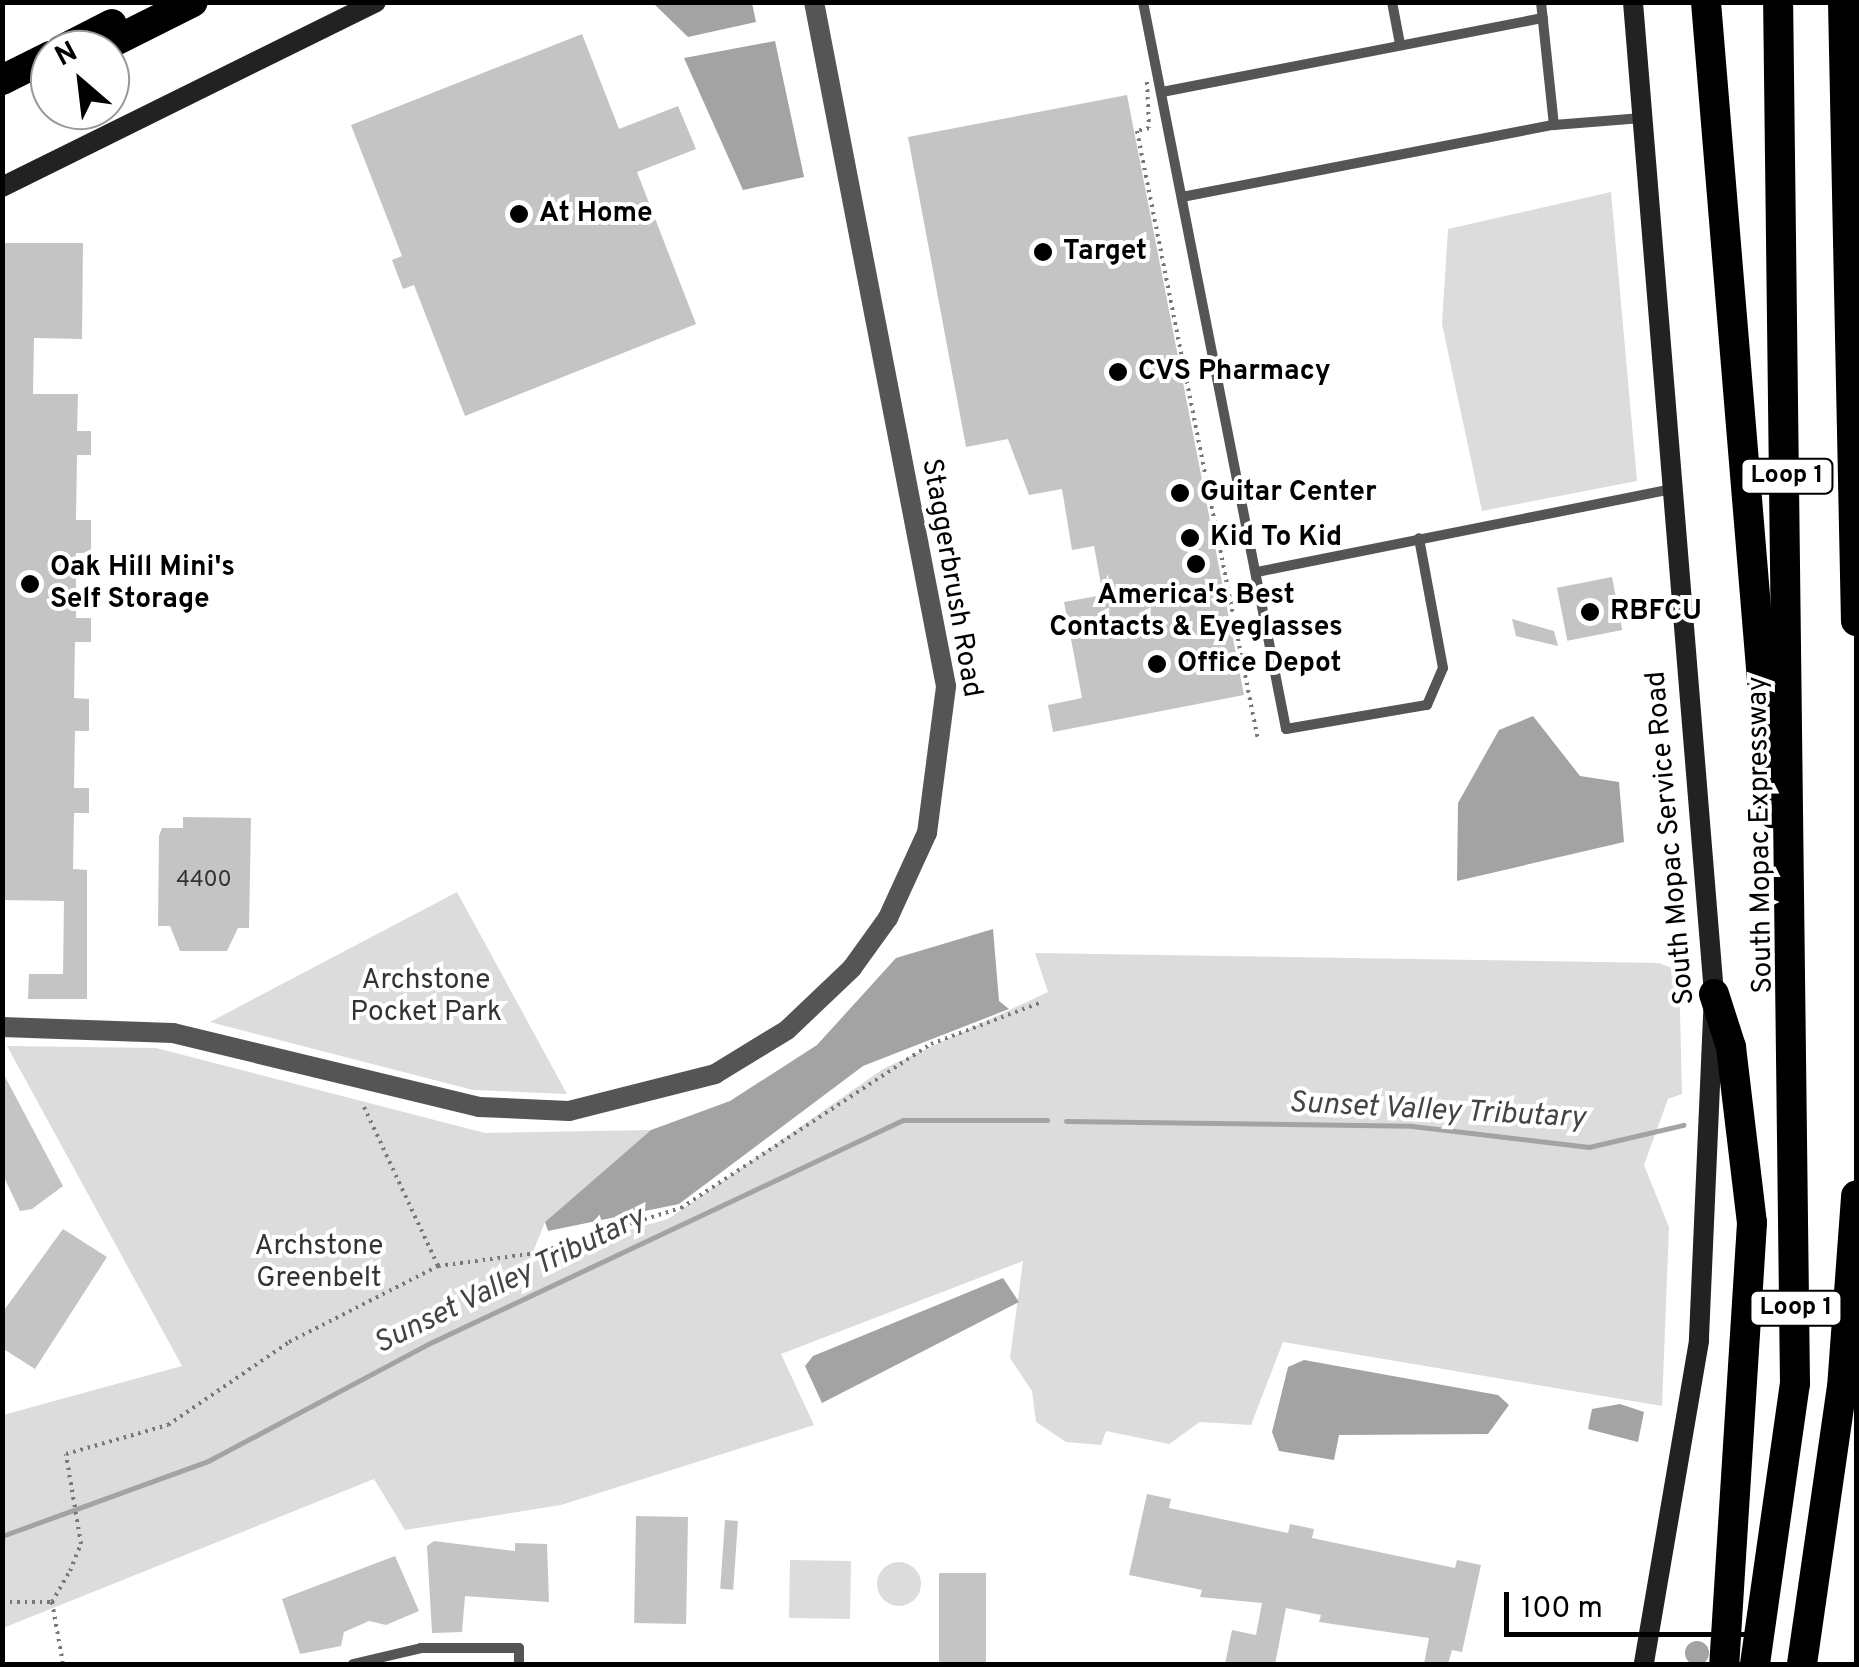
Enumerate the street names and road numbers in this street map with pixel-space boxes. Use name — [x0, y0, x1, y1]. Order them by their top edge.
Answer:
street label: Staggerbrush Road — [913, 456, 989, 700]
road number: Loop 1 — [1740, 456, 1834, 496]
street label: South Mopac Service Road — [1640, 670, 1702, 1006]
street label: South Mopac Expressway — [1741, 676, 1781, 994]
road number: Loop 1 — [1748, 1288, 1844, 1328]

